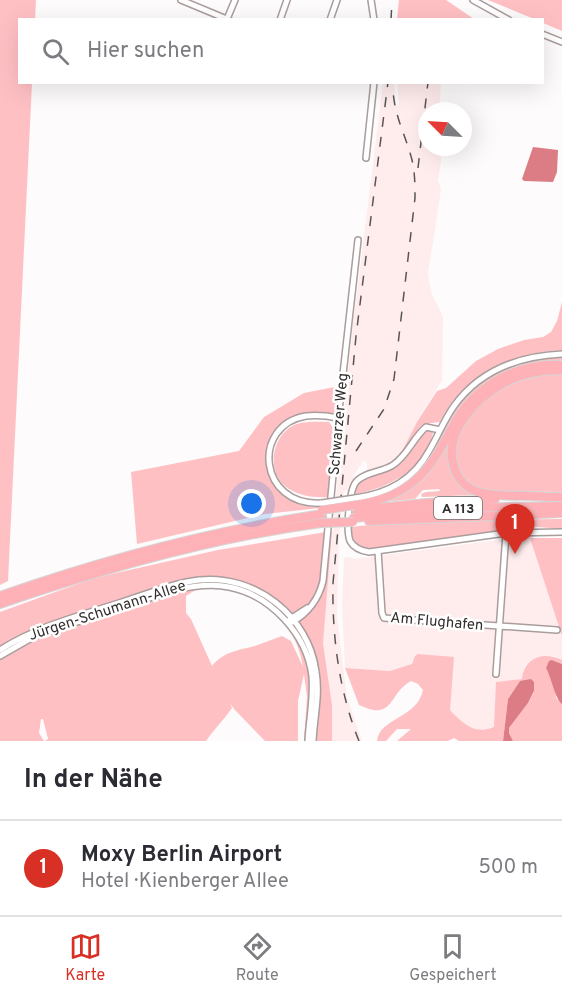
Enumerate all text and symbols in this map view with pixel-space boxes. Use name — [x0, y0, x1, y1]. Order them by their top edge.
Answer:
search box — [18, 18, 544, 84]
icon: search — [39, 35, 72, 68]
text: Hier suchen — [87, 38, 204, 65]
north arrow — [418, 102, 472, 156]
street label: Schwarzer Weg — [326, 372, 353, 476]
your location — [237, 489, 266, 518]
road number: A 113 — [434, 497, 482, 519]
pin: 1 — [496, 504, 534, 554]
street label: Jürgen-Schumann-Allee — [26, 577, 189, 646]
street label: Am Flughafen — [390, 609, 484, 636]
text: In der Nähe — [24, 764, 163, 797]
text: Moxy Berlin Airport — [81, 842, 282, 869]
text: 1 — [40, 855, 48, 881]
text: 500 m — [478, 855, 538, 881]
text: Hotel · Kienberger Allee — [81, 869, 289, 895]
tab: Karte — [65, 930, 105, 986]
tab: Route — [236, 930, 279, 986]
tab: Gespeichert — [409, 930, 497, 986]

